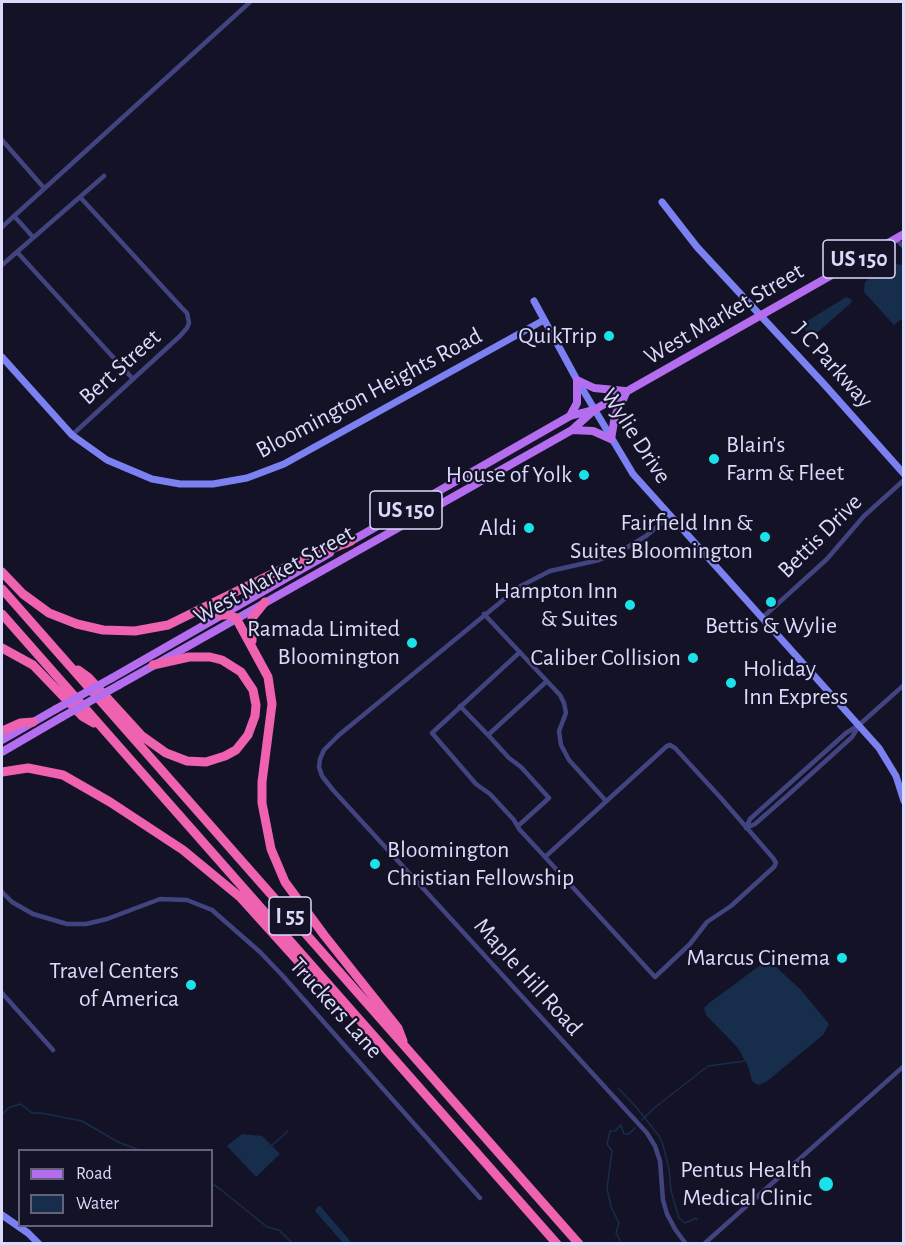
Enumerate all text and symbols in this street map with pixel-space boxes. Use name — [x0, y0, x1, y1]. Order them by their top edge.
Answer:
road number: US 150 — [823, 240, 895, 278]
street label: West Market Street — [639, 257, 809, 371]
street label: J C Parkway — [787, 316, 879, 414]
street label: Bloomington Heights Road — [251, 321, 487, 465]
place label: QuikTrip — [518, 322, 597, 350]
street label: Bert Street — [73, 323, 167, 411]
marker: QuikTrip — [602, 329, 616, 343]
street label: Wylie Drive — [595, 383, 677, 489]
place label: Blain's Farm & Fleet — [726, 431, 844, 487]
marker: Blain's Farm & Fleet — [707, 452, 721, 466]
place label: House of Yolk — [446, 461, 572, 489]
marker: House of Yolk — [577, 468, 591, 482]
street label: Bettis Drive — [772, 488, 868, 584]
road number: US 150 — [370, 491, 442, 529]
place label: Fairfield Inn & Suites Bloomington — [570, 509, 753, 565]
place label: Aldi — [479, 514, 517, 542]
street label: West Market Street — [189, 519, 359, 631]
marker: Aldi — [522, 521, 536, 535]
marker: Fairfield Inn & Suites Bloomington — [758, 530, 772, 544]
place label: Hampton Inn & Suites — [494, 577, 618, 633]
marker: Bettis & Wylie — [764, 595, 778, 609]
marker: Hampton Inn & Suites — [623, 598, 637, 612]
place label: Bettis & Wylie — [705, 612, 837, 640]
place label: Ramada Limited Bloomington — [247, 615, 400, 671]
marker: Ramada Limited Bloomington — [405, 636, 419, 650]
place label: Caliber Collision — [531, 644, 681, 672]
marker: Caliber Collision — [686, 651, 700, 665]
place label: Holiday Inn Express — [743, 655, 848, 711]
marker: Holiday Inn Express — [724, 676, 738, 690]
place label: Bloomington Christian Fellowship — [387, 836, 574, 892]
marker: Bloomington Christian Fellowship — [368, 857, 382, 871]
road number: I 55 — [269, 897, 311, 935]
street label: Maple Hill Road — [468, 912, 588, 1042]
place label: Marcus Cinema — [686, 944, 830, 972]
marker: Marcus Cinema — [835, 951, 849, 965]
street label: Truckers Lane — [283, 952, 389, 1064]
place label: Travel Centers of America — [49, 957, 179, 1013]
marker: Travel Centers of America — [184, 978, 198, 992]
legend — [18, 1149, 213, 1227]
place label: Pentus Health Medical Clinic — [680, 1156, 812, 1212]
text: Road — [76, 1165, 112, 1183]
marker: Pentus Health Medical Clinic — [817, 1175, 835, 1193]
text: Water — [76, 1195, 119, 1213]

